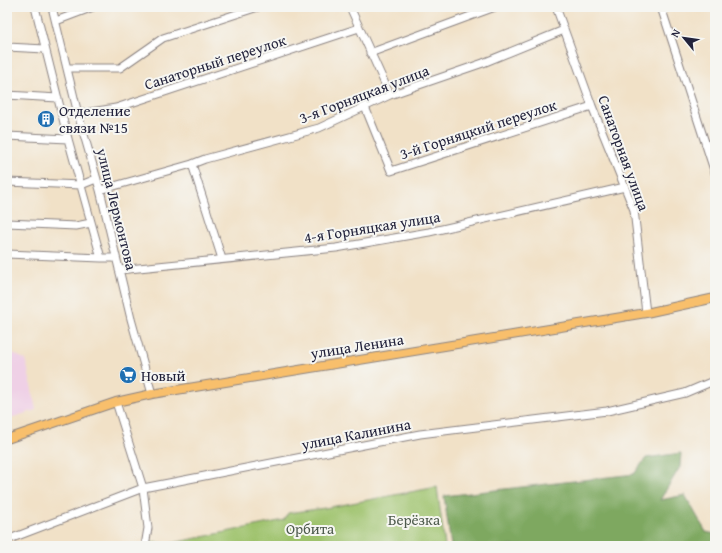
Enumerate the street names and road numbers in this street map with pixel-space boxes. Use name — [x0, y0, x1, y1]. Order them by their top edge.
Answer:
street label: Санаторный переулок — [142, 29, 289, 95]
street label: 3-я Горняцкая улица — [296, 59, 433, 128]
street label: Санаторная улица — [593, 92, 655, 214]
street label: 3-й Горняцкий переулок — [397, 94, 559, 164]
street label: улица Лермонтова — [91, 145, 142, 273]
street label: 4-я Горняцкая улица — [302, 206, 442, 248]
street label: улица Ленина — [308, 328, 406, 364]
street label: улица Калинина — [299, 413, 413, 455]

